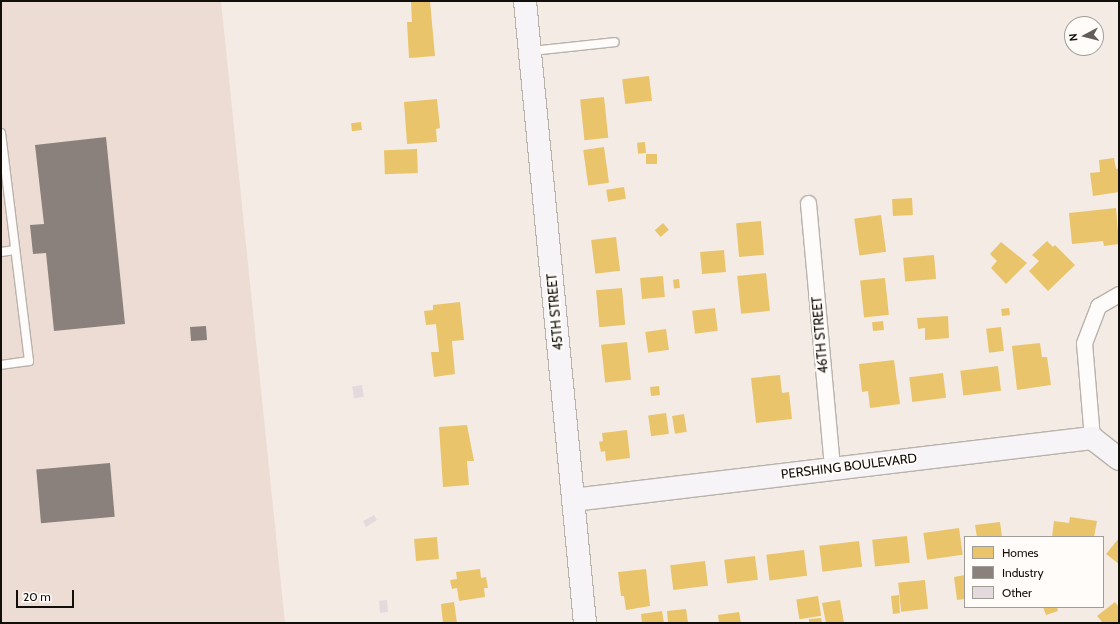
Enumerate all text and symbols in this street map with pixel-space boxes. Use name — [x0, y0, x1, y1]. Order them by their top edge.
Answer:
north arrow — [1064, 16, 1104, 56]
text: N — [1066, 33, 1081, 42]
street label: 45TH STREET — [544, 273, 566, 351]
street label: 46TH STREET — [809, 296, 831, 374]
street label: PERSHING BOULEVARD — [780, 450, 918, 482]
legend — [964, 536, 1104, 608]
text: Homes — [1002, 545, 1039, 560]
text: Industry — [1002, 565, 1043, 580]
scale bar — [18, 582, 76, 608]
text: Other — [1002, 585, 1032, 600]
text: 20 m — [23, 589, 51, 604]

